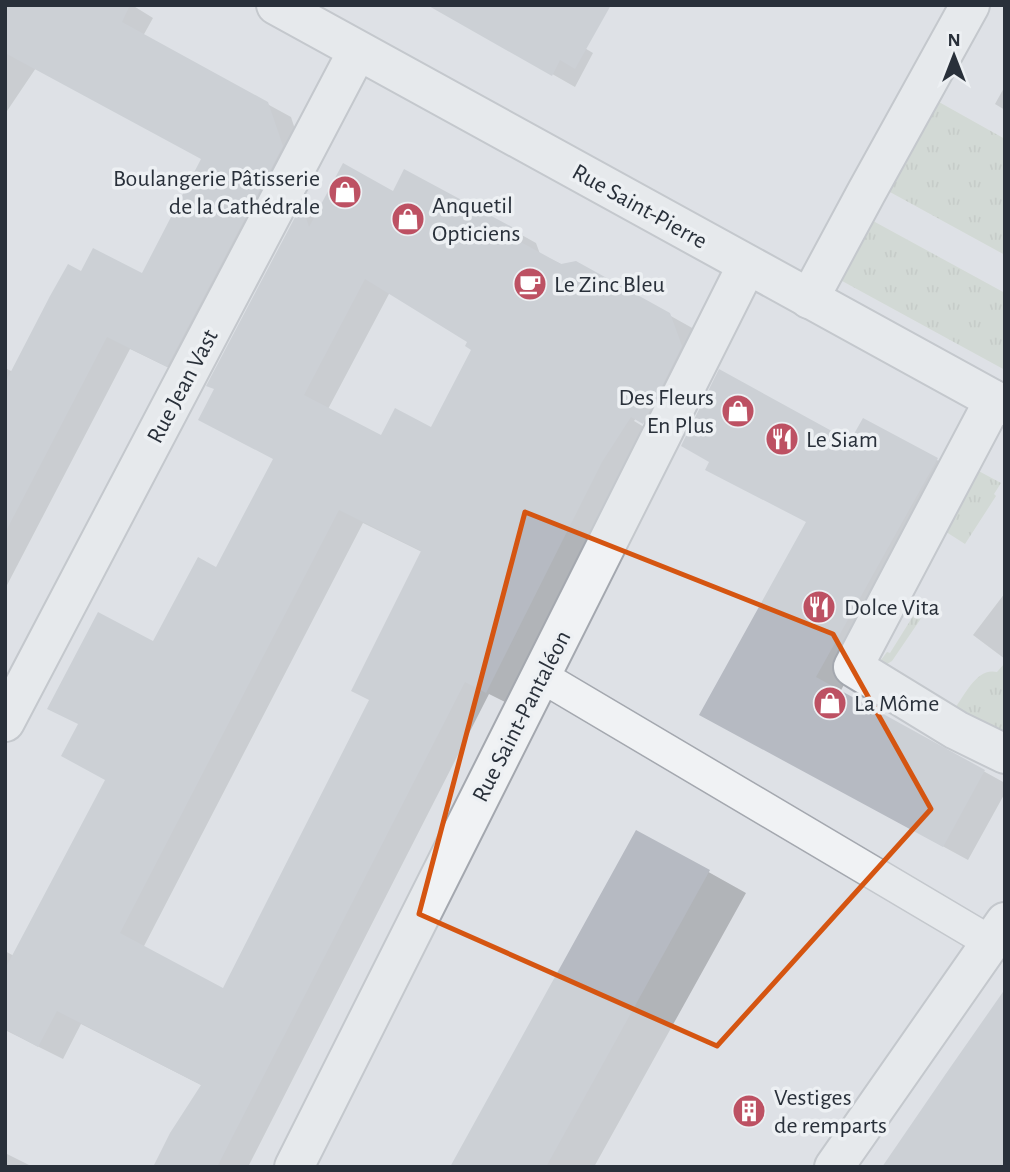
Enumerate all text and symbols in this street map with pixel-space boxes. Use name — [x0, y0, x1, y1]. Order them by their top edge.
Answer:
north arrow — [919, 21, 989, 91]
text: N — [947, 31, 961, 50]
street label: Rue Saint-Pierre — [568, 160, 711, 254]
place label: Boulangerie Pâtisserie de la Cathédrale — [113, 167, 320, 219]
shop icon: Boulangerie Pâtisserie de la Cathédrale — [326, 173, 364, 211]
place label: Anquetil Opticiens — [432, 194, 520, 246]
shop icon: Anquetil Opticiens — [389, 200, 427, 238]
cafe icon: Le Zinc Bleu — [511, 265, 549, 303]
place label: Le Zinc Bleu — [554, 273, 665, 297]
street label: Rue Jean Vast — [143, 325, 223, 447]
place label: Des Fleurs En Plus — [619, 386, 714, 438]
shop icon: Des Fleurs En Plus — [719, 392, 757, 430]
restaurant icon: Le Siam — [763, 420, 801, 458]
place label: Le Siam — [806, 428, 878, 452]
restaurant icon: Dolce Vita — [800, 588, 838, 626]
place label: Dolce Vita — [844, 596, 940, 620]
street label: Rue Saint-Pantaléon — [468, 627, 575, 806]
shop icon: La Môme — [811, 684, 849, 722]
place label: La Môme — [854, 692, 939, 716]
place label: Vestiges de remparts — [774, 1086, 887, 1138]
building icon: Vestiges de remparts — [730, 1092, 768, 1130]

